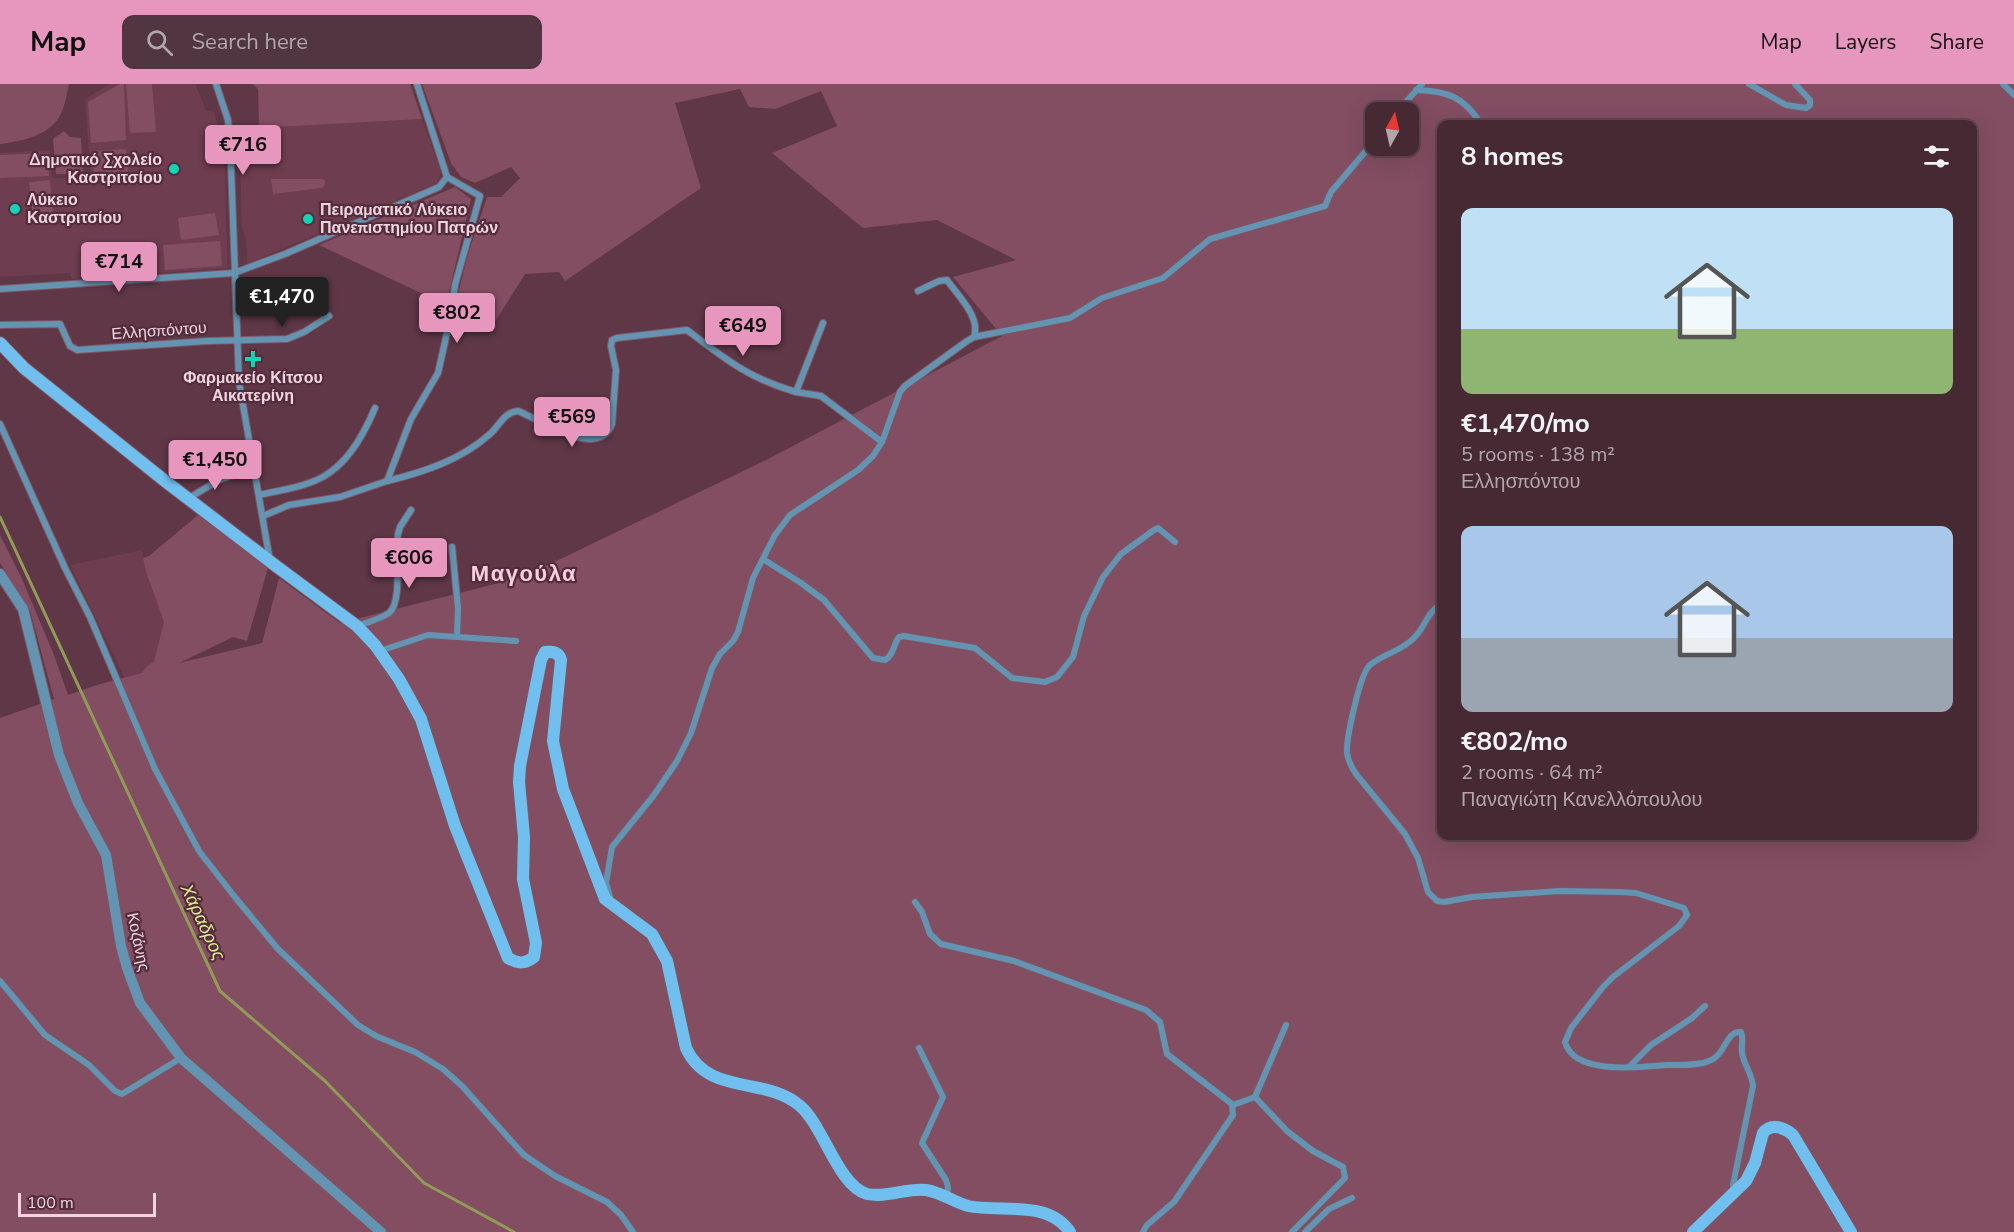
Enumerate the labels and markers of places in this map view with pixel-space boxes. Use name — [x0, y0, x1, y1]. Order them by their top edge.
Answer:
pin: €716 — [207, 125, 279, 176]
place label: Δημοτικό Σχολείο Καστριτσίου — [29, 149, 162, 189]
marker: Δημοτικό Σχολείο Καστριτσίου — [167, 162, 181, 176]
place label: Λύκειο Καστριτσίου — [27, 189, 122, 229]
place label: Πειραματικό Λύκειο Πανεπιστημίου Πατρών — [320, 199, 498, 239]
marker: Λύκειο Καστριτσίου — [8, 202, 22, 216]
marker: Πειραματικό Λύκειο Πανεπιστημίου Πατρών — [301, 212, 315, 226]
pin: €714 — [83, 242, 155, 293]
pin: €1,470 — [233, 277, 331, 328]
pin: €802 — [421, 293, 493, 344]
pin: €649 — [707, 306, 779, 357]
marker: Φαρμακείο Κίτσου Αικατερίνη — [246, 352, 260, 366]
place label: Φαρμακείο Κίτσου Αικατερίνη — [183, 367, 323, 407]
pin: €569 — [536, 397, 608, 448]
pin: €1,450 — [166, 440, 264, 491]
pin: €606 — [373, 538, 445, 589]

